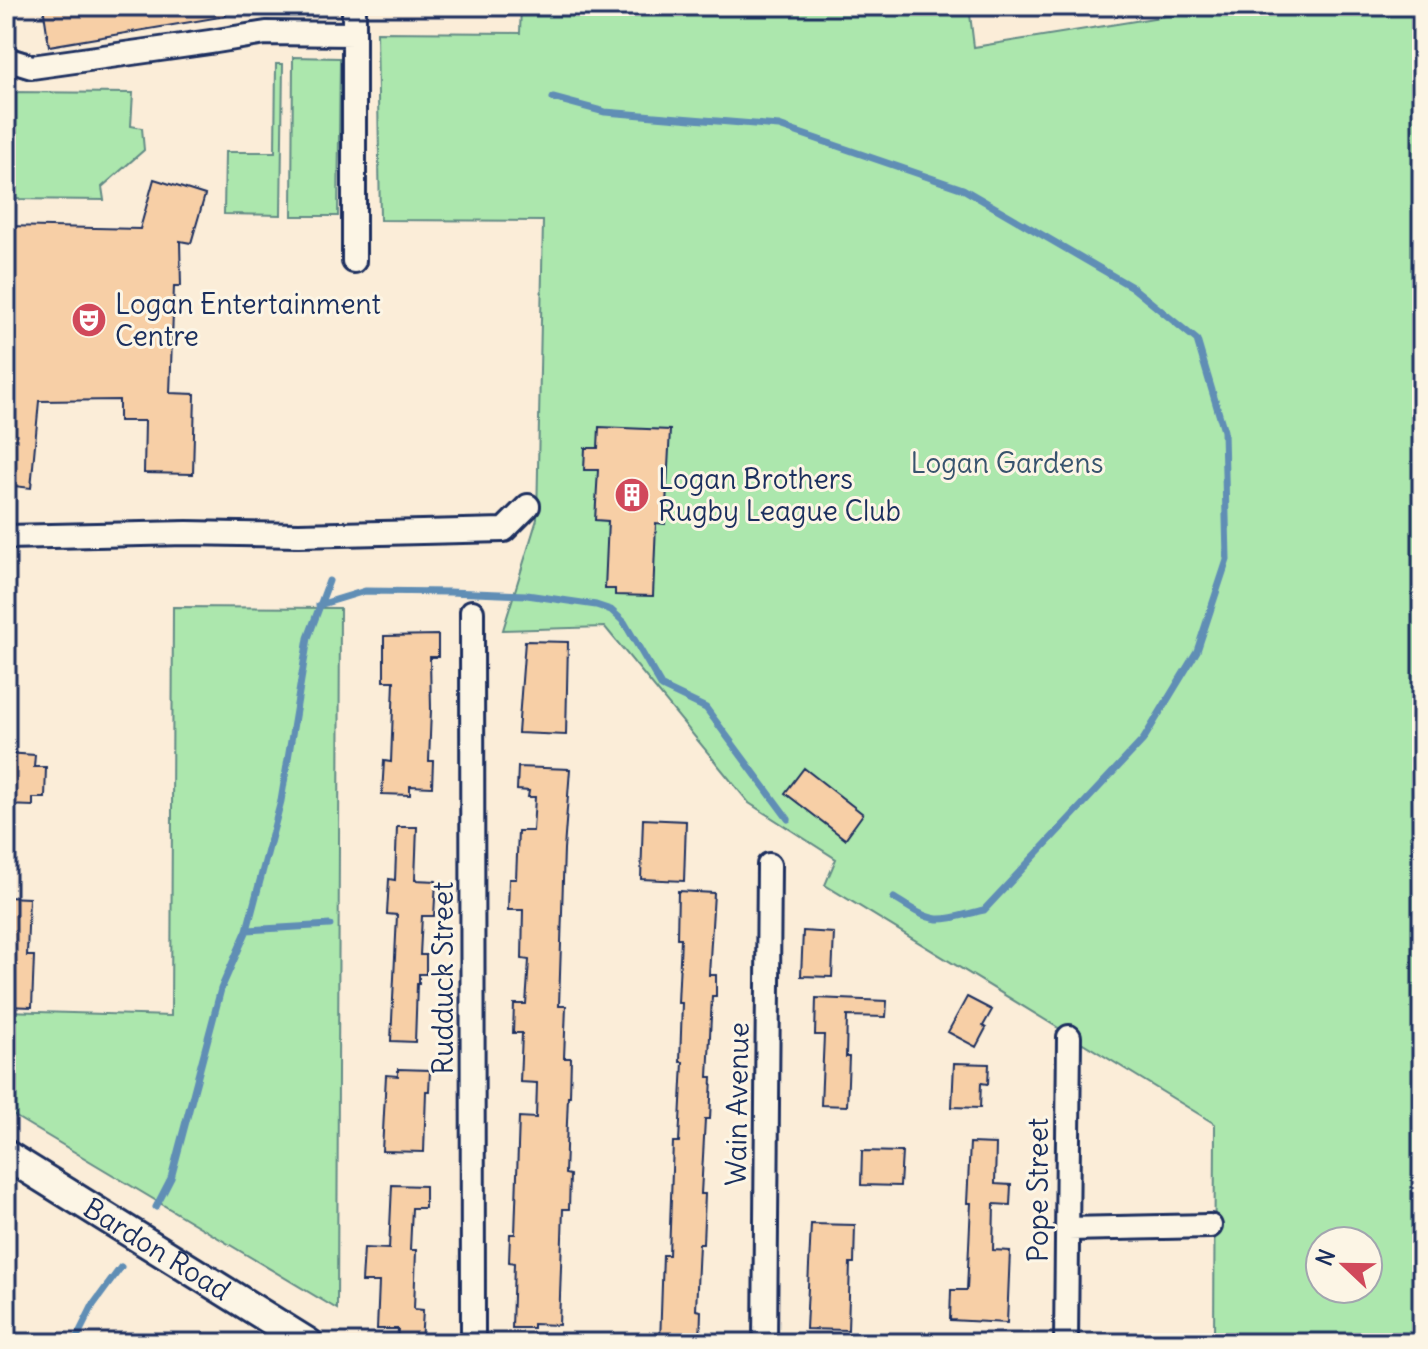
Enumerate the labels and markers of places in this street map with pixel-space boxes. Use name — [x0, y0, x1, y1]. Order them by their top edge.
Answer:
place label: Logan Entertainment Centre — [115, 286, 381, 354]
theatre icon: Logan Entertainment Centre — [70, 301, 108, 339]
place label: Logan Brothers Rugby League Club — [658, 461, 901, 529]
building icon: Logan Brothers Rugby League Club — [613, 476, 651, 514]

